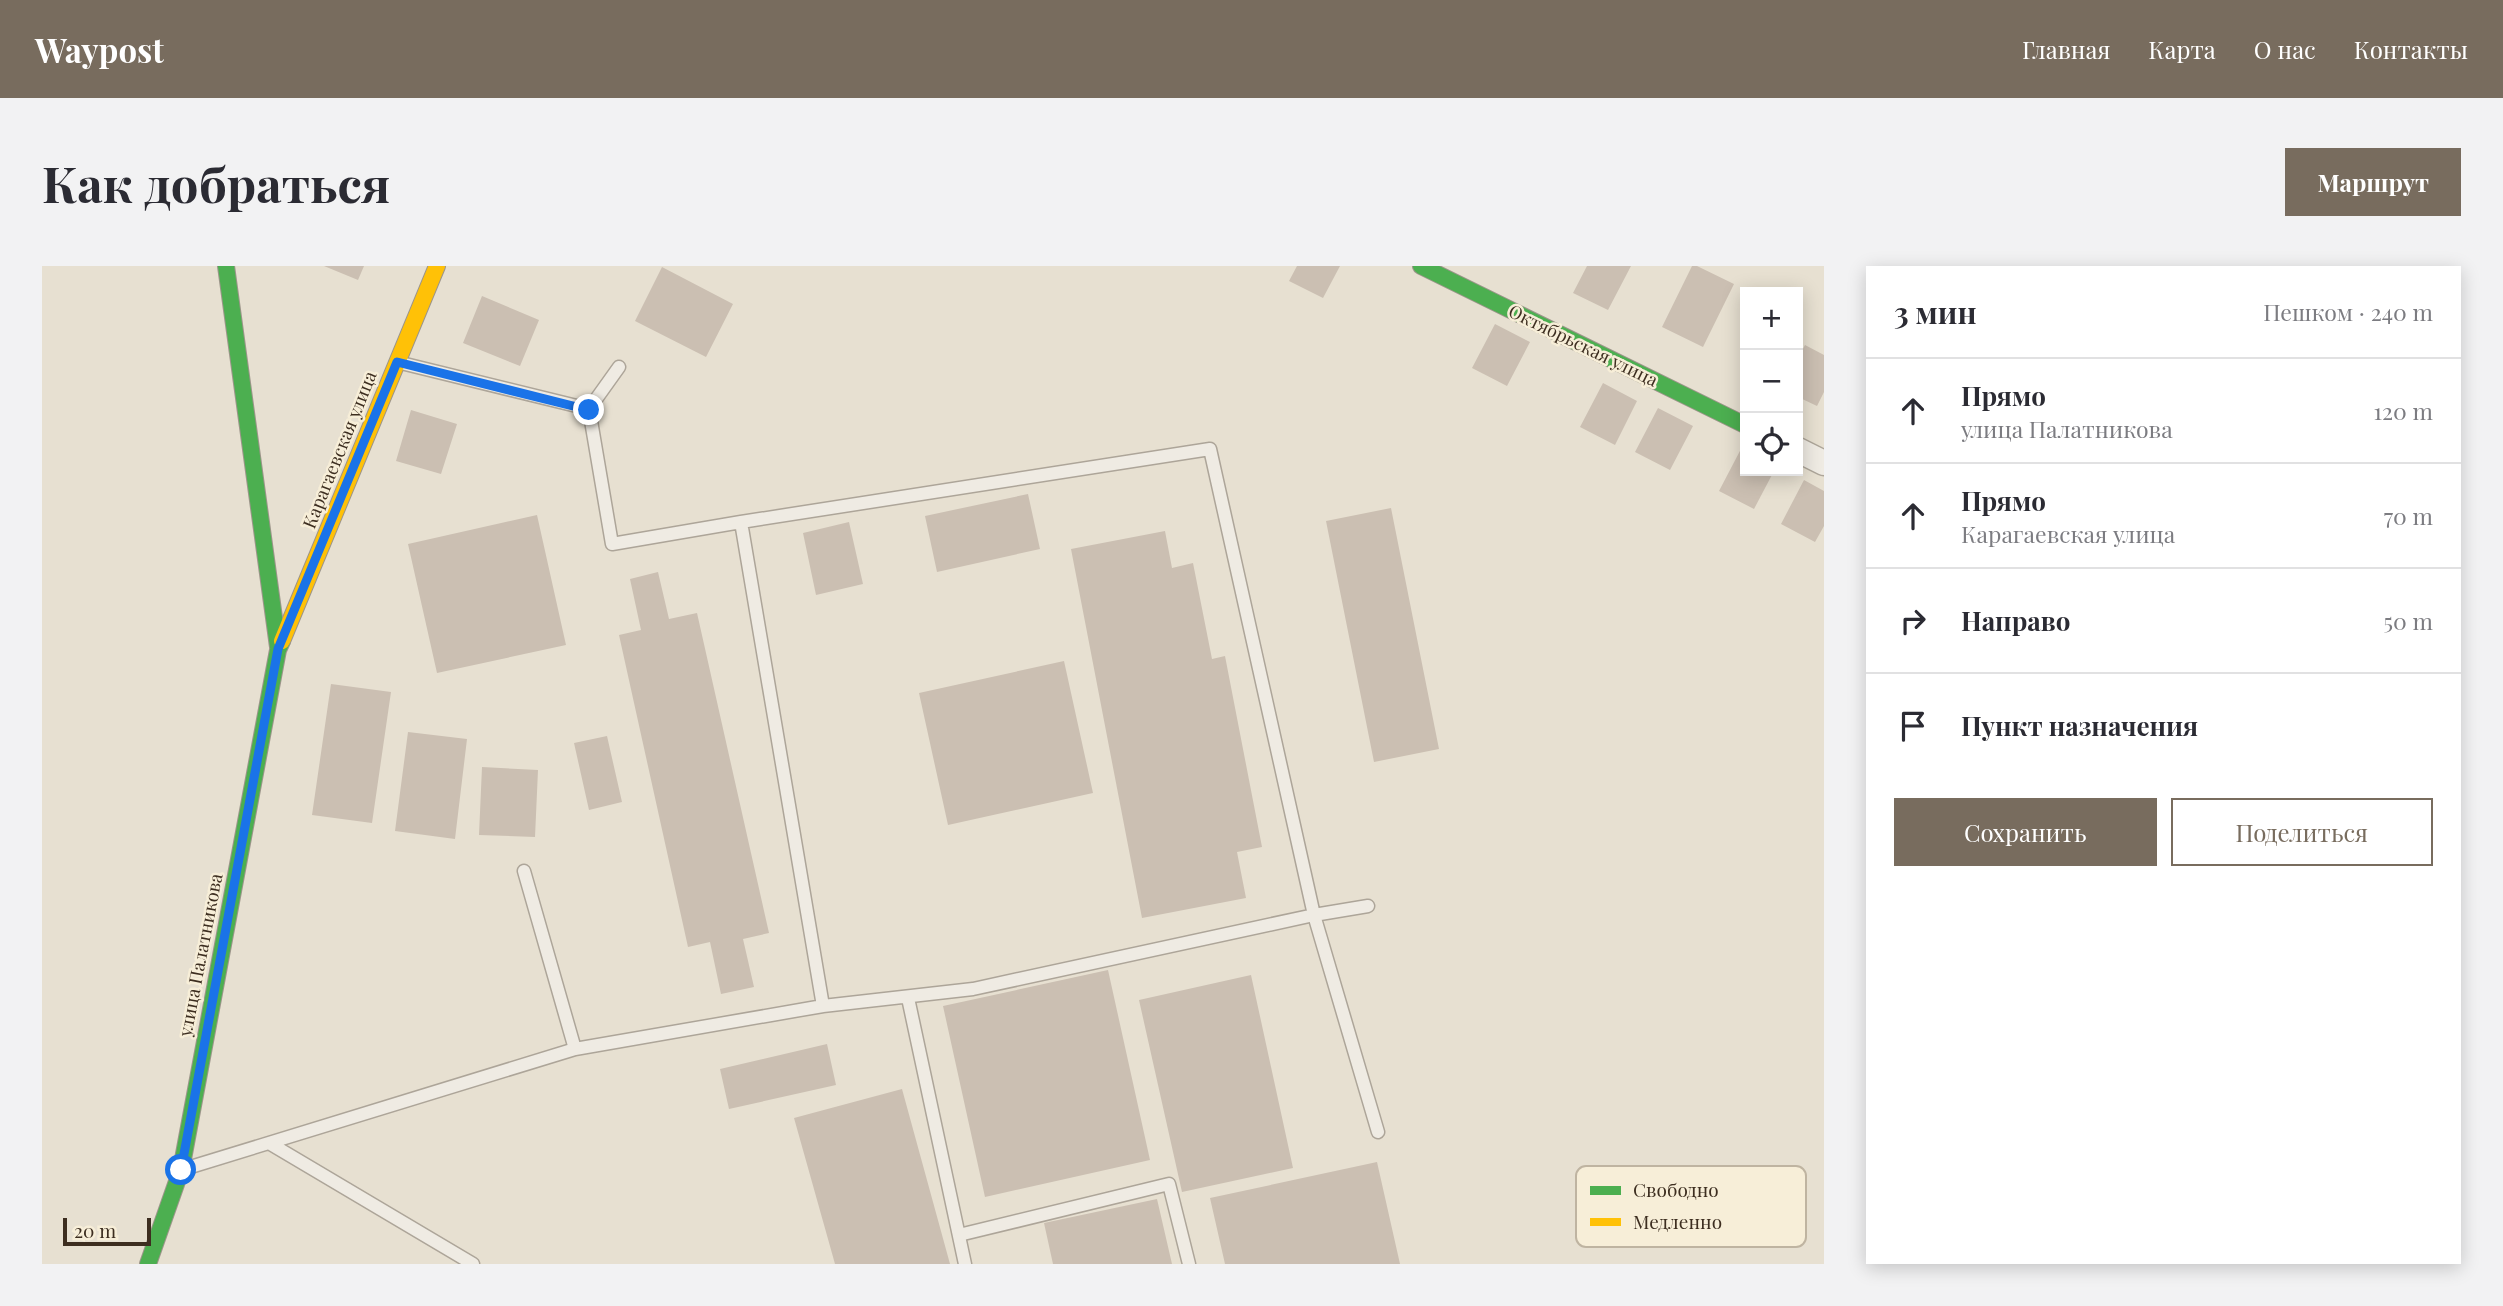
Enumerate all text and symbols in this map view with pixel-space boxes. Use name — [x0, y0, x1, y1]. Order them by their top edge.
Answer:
text: Waypost — [35, 27, 164, 71]
text: Главная — [2022, 33, 2110, 65]
text: Карта — [2148, 33, 2216, 65]
text: О нас — [2254, 33, 2316, 65]
text: Контакты — [2354, 33, 2468, 65]
button: Маршрут — [2285, 148, 2461, 216]
text: Как добраться — [42, 150, 390, 215]
map controls — [1740, 287, 1803, 476]
button: + — [1740, 287, 1803, 350]
text: 3 мин — [1894, 292, 1977, 332]
text: Пешком · 240 m — [2263, 296, 2433, 327]
street label: Октябрьская улица — [1505, 298, 1662, 392]
button: − — [1740, 350, 1803, 413]
street label: Карагаевская улица — [297, 367, 382, 532]
text: Прямо — [1961, 378, 2046, 413]
icon: ahead — [1894, 392, 1932, 430]
route end — [573, 394, 604, 425]
text: 120 m — [2374, 395, 2433, 426]
button: locate — [1740, 413, 1803, 476]
text: улица Палатникова — [1961, 413, 2173, 444]
text: Прямо — [1961, 483, 2046, 518]
icon: ahead — [1894, 497, 1932, 535]
text: 70 m — [2384, 500, 2433, 531]
text: Карагаевская улица — [1961, 518, 2175, 549]
icon: right — [1894, 602, 1932, 640]
text: Направо — [1961, 603, 2070, 638]
text: 50 m — [2384, 605, 2433, 636]
icon: arrive — [1894, 707, 1932, 745]
text: Пункт назначения — [1961, 708, 2198, 743]
button: Сохранить — [1894, 798, 2157, 866]
button: Поделиться — [2171, 798, 2433, 866]
street label: улица Палатникова — [172, 871, 228, 1039]
route start — [165, 1154, 196, 1185]
legend — [1576, 1166, 1806, 1247]
text: Свободно — [1633, 1176, 1719, 1202]
text: Медленно — [1633, 1208, 1722, 1234]
scale bar — [63, 1215, 150, 1247]
text: 20 m — [74, 1217, 116, 1243]

